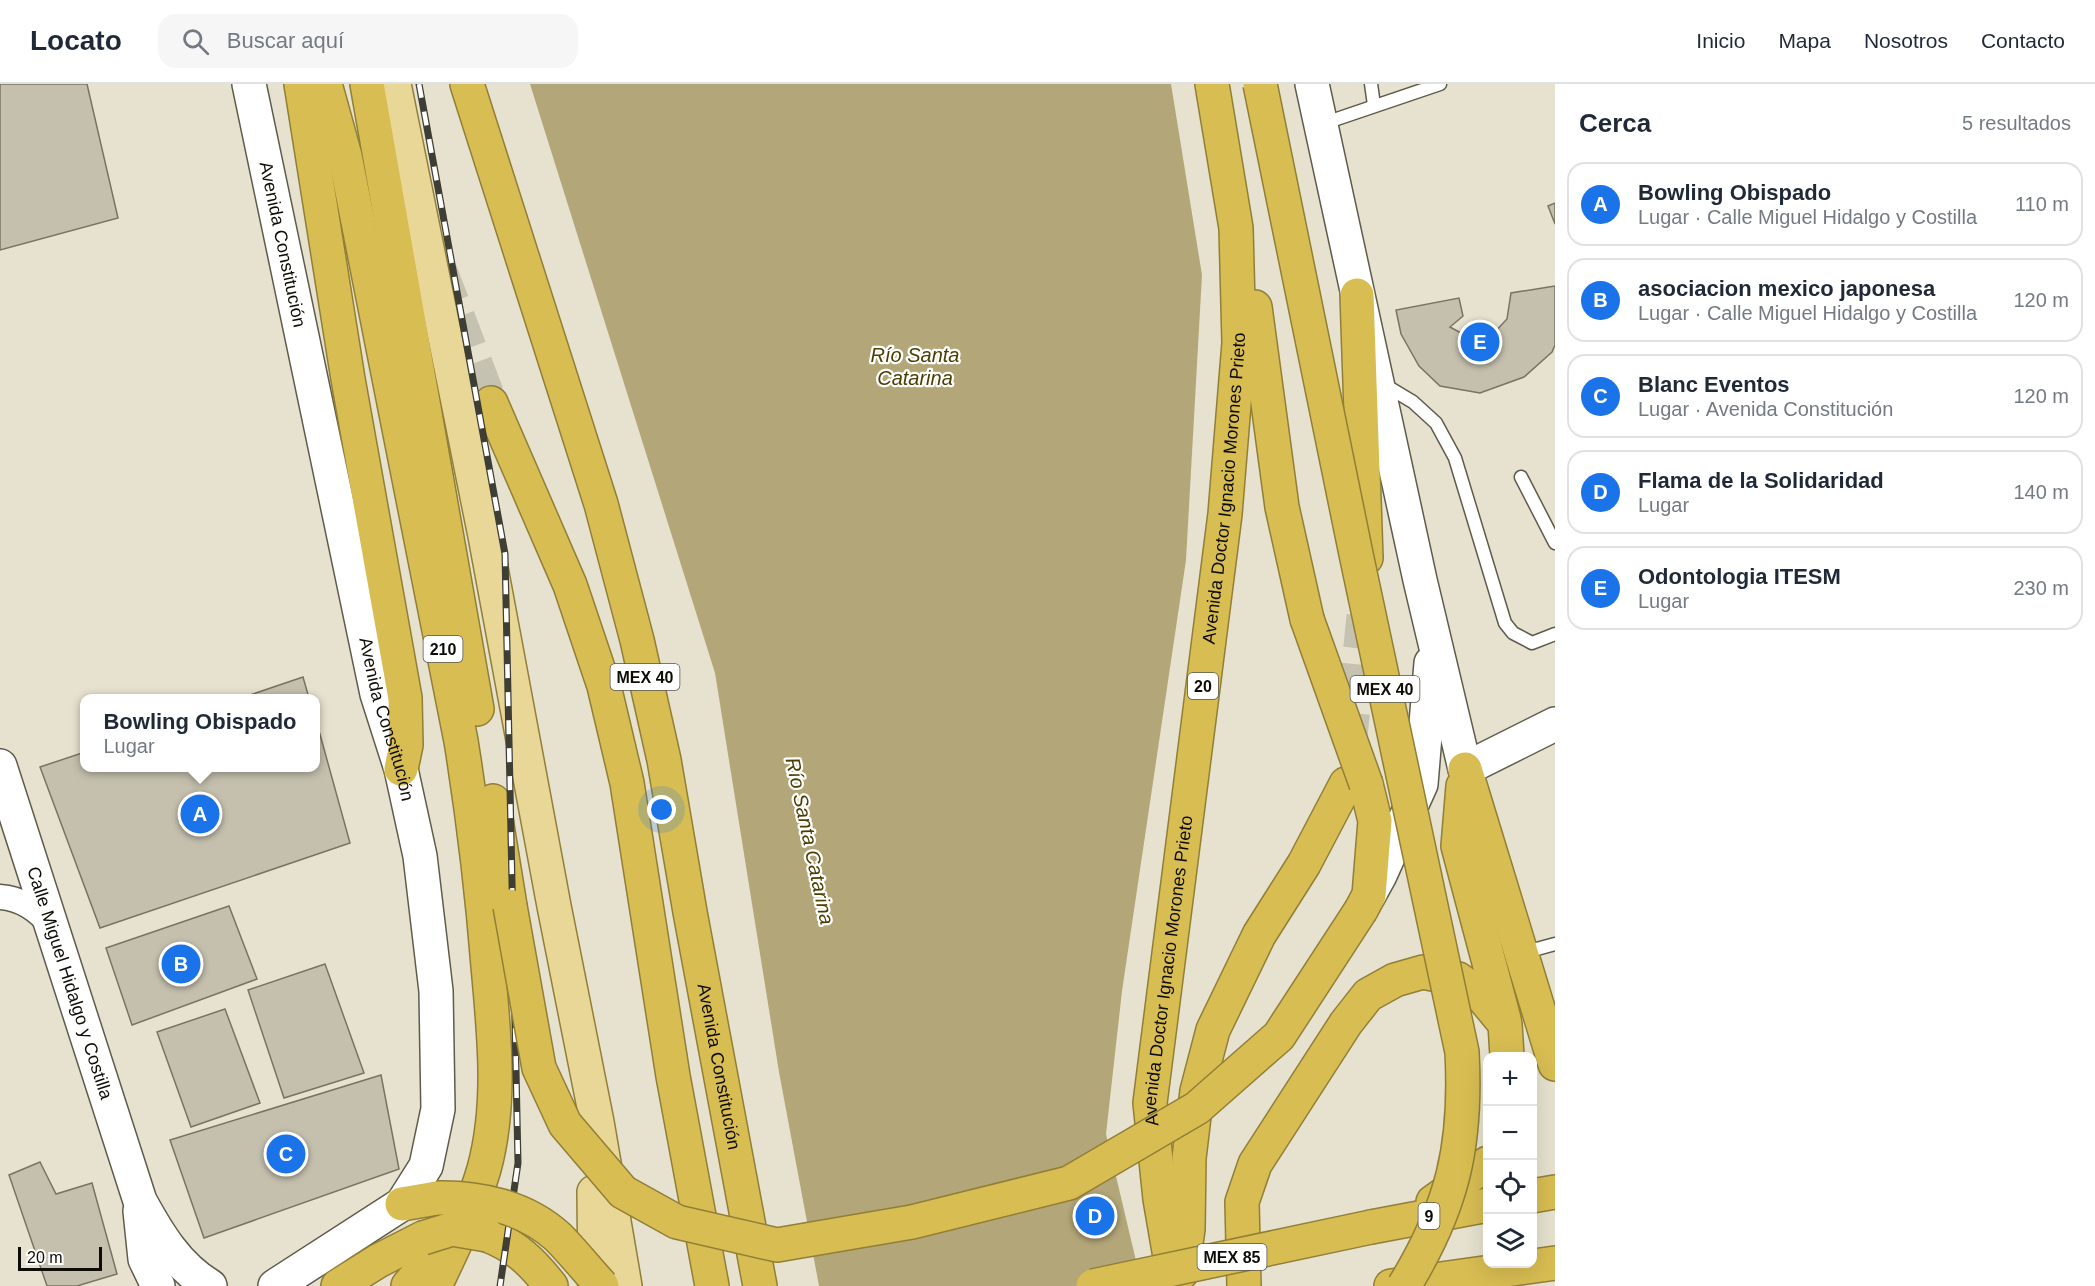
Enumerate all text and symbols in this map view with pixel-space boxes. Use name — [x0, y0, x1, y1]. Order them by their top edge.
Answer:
search box — [158, 14, 578, 68]
text: Locato — [30, 25, 122, 56]
icon: search — [179, 25, 212, 58]
text: Buscar aquí — [227, 28, 344, 53]
text: Inicio — [1696, 29, 1745, 52]
text: Mapa — [1778, 29, 1831, 52]
text: Nosotros — [1864, 29, 1948, 52]
text: Contacto — [1981, 29, 2065, 52]
text: Cerca — [1579, 108, 1651, 138]
text: 5 resultados — [1962, 112, 2071, 134]
street label: Avenida Constitución — [256, 160, 310, 329]
text: Bowling Obispado — [1638, 180, 1831, 205]
text: A — [1593, 193, 1608, 215]
text: 110 m — [2015, 193, 2069, 215]
text: Lugar · Calle Miguel Hidalgo y Costilla — [1638, 206, 1977, 228]
text: asociacion mexico japonesa — [1638, 276, 1935, 301]
text: B — [1593, 289, 1608, 311]
text: 120 m — [2013, 289, 2069, 311]
text: Lugar · Calle Miguel Hidalgo y Costilla — [1638, 302, 1977, 324]
pin: E — [1460, 320, 1500, 364]
street label: Avenida Doctor Ignacio Morones Prieto — [1199, 332, 1249, 645]
water label: Río Santa Catarina — [871, 344, 959, 389]
text: Blanc Eventos — [1638, 372, 1790, 397]
text: C — [1593, 385, 1608, 407]
text: 120 m — [2013, 385, 2069, 407]
text: Lugar · Avenida Constitución — [1638, 398, 1893, 420]
text: Flama de la Solidaridad — [1638, 468, 1884, 493]
text: D — [1593, 481, 1608, 503]
text: 140 m — [2013, 481, 2069, 503]
text: Lugar — [1638, 494, 1689, 516]
text: Odontologia ITESM — [1638, 564, 1841, 589]
text: E — [1594, 577, 1607, 599]
text: 230 m — [2013, 577, 2069, 599]
text: Lugar — [1638, 590, 1689, 612]
street label: Avenida Constitución — [355, 635, 418, 803]
road number: 210 — [424, 636, 462, 662]
road number: MEX 40 — [610, 664, 680, 690]
road number: 20 — [1188, 673, 1218, 699]
road number: MEX 40 — [1350, 676, 1420, 702]
popup — [80, 694, 320, 772]
text: Bowling Obispado — [103, 709, 297, 734]
text: Lugar — [103, 735, 155, 757]
water label: Río Santa Catarina — [782, 756, 838, 926]
pin: A — [180, 792, 220, 836]
your location — [647, 795, 676, 824]
street label: Avenida Doctor Ignacio Morones Prieto — [1140, 814, 1197, 1127]
street label: Calle Miguel Hidalgo y Costilla — [23, 864, 117, 1103]
pin: B — [162, 942, 201, 986]
street label: Avenida Constitución — [694, 982, 744, 1151]
map controls — [1483, 1052, 1537, 1268]
button: + — [1483, 1052, 1537, 1106]
button: − — [1483, 1106, 1537, 1160]
pin: C — [266, 1132, 306, 1176]
button: locate — [1483, 1160, 1537, 1214]
pin: D — [1076, 1194, 1114, 1238]
road number: 9 — [1418, 1203, 1440, 1229]
button: layers — [1483, 1214, 1537, 1268]
scale bar — [18, 1244, 102, 1272]
road number: MEX 85 — [1198, 1244, 1266, 1270]
text: 20 m — [27, 1249, 63, 1266]

